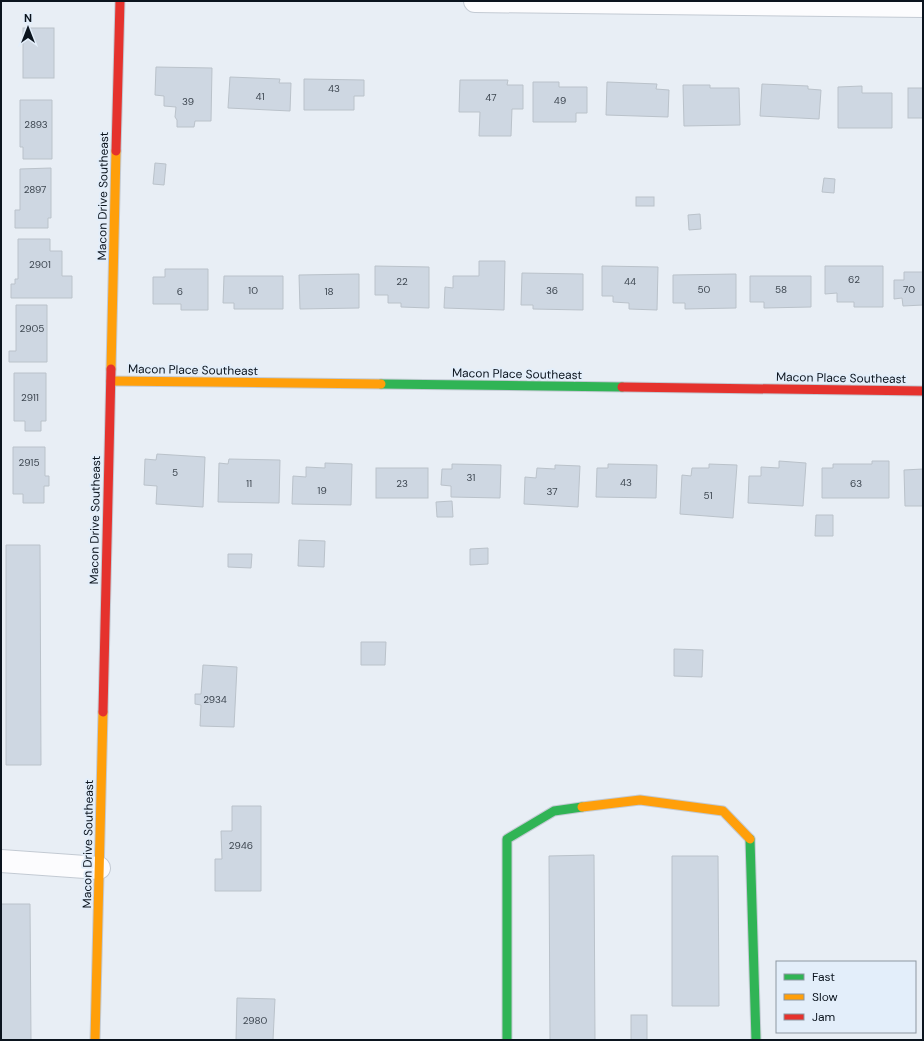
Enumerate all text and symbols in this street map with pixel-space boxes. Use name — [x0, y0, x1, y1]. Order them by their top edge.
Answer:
north arrow — [8, 8, 48, 48]
text: N — [24, 11, 32, 25]
house number: 43 — [328, 82, 340, 95]
house number: 41 — [255, 90, 265, 103]
house number: 47 — [485, 91, 497, 104]
house number: 49 — [554, 94, 566, 107]
house number: 39 — [182, 95, 194, 108]
house number: 2893 — [24, 118, 48, 131]
street label: Macon Drive Southeast — [94, 131, 112, 260]
house number: 2897 — [24, 183, 46, 196]
house number: 2901 — [29, 258, 51, 271]
house number: 62 — [848, 273, 860, 286]
house number: 22 — [396, 275, 408, 288]
house number: 44 — [624, 275, 636, 288]
house number: 50 — [698, 283, 711, 296]
house number: 58 — [775, 283, 787, 296]
house number: 70 — [903, 283, 915, 296]
house number: 10 — [248, 284, 258, 297]
house number: 36 — [546, 284, 558, 297]
house number: 6 — [177, 285, 183, 298]
house number: 18 — [324, 285, 334, 298]
house number: 2905 — [20, 322, 44, 335]
street label: Macon Place Southeast — [128, 361, 258, 379]
street label: Macon Place Southeast — [452, 365, 582, 383]
street label: Macon Place Southeast — [776, 369, 906, 387]
house number: 2911 — [21, 391, 39, 404]
street label: Macon Drive Southeast — [86, 455, 104, 584]
house number: 2915 — [19, 456, 40, 469]
house number: 5 — [172, 466, 178, 479]
house number: 31 — [467, 471, 475, 484]
house number: 43 — [620, 476, 632, 489]
house number: 11 — [246, 477, 252, 490]
house number: 23 — [396, 477, 408, 490]
house number: 63 — [850, 477, 862, 490]
house number: 19 — [317, 484, 327, 497]
house number: 37 — [546, 485, 558, 498]
house number: 51 — [703, 489, 713, 502]
house number: 2934 — [203, 693, 227, 706]
street label: Macon Drive Southeast — [79, 779, 97, 908]
house number: 2946 — [229, 839, 253, 852]
legend — [776, 961, 916, 1033]
text: Fast — [812, 969, 835, 985]
text: Slow — [812, 989, 838, 1005]
text: Jam — [812, 1009, 835, 1025]
house number: 2980 — [243, 1014, 267, 1027]

